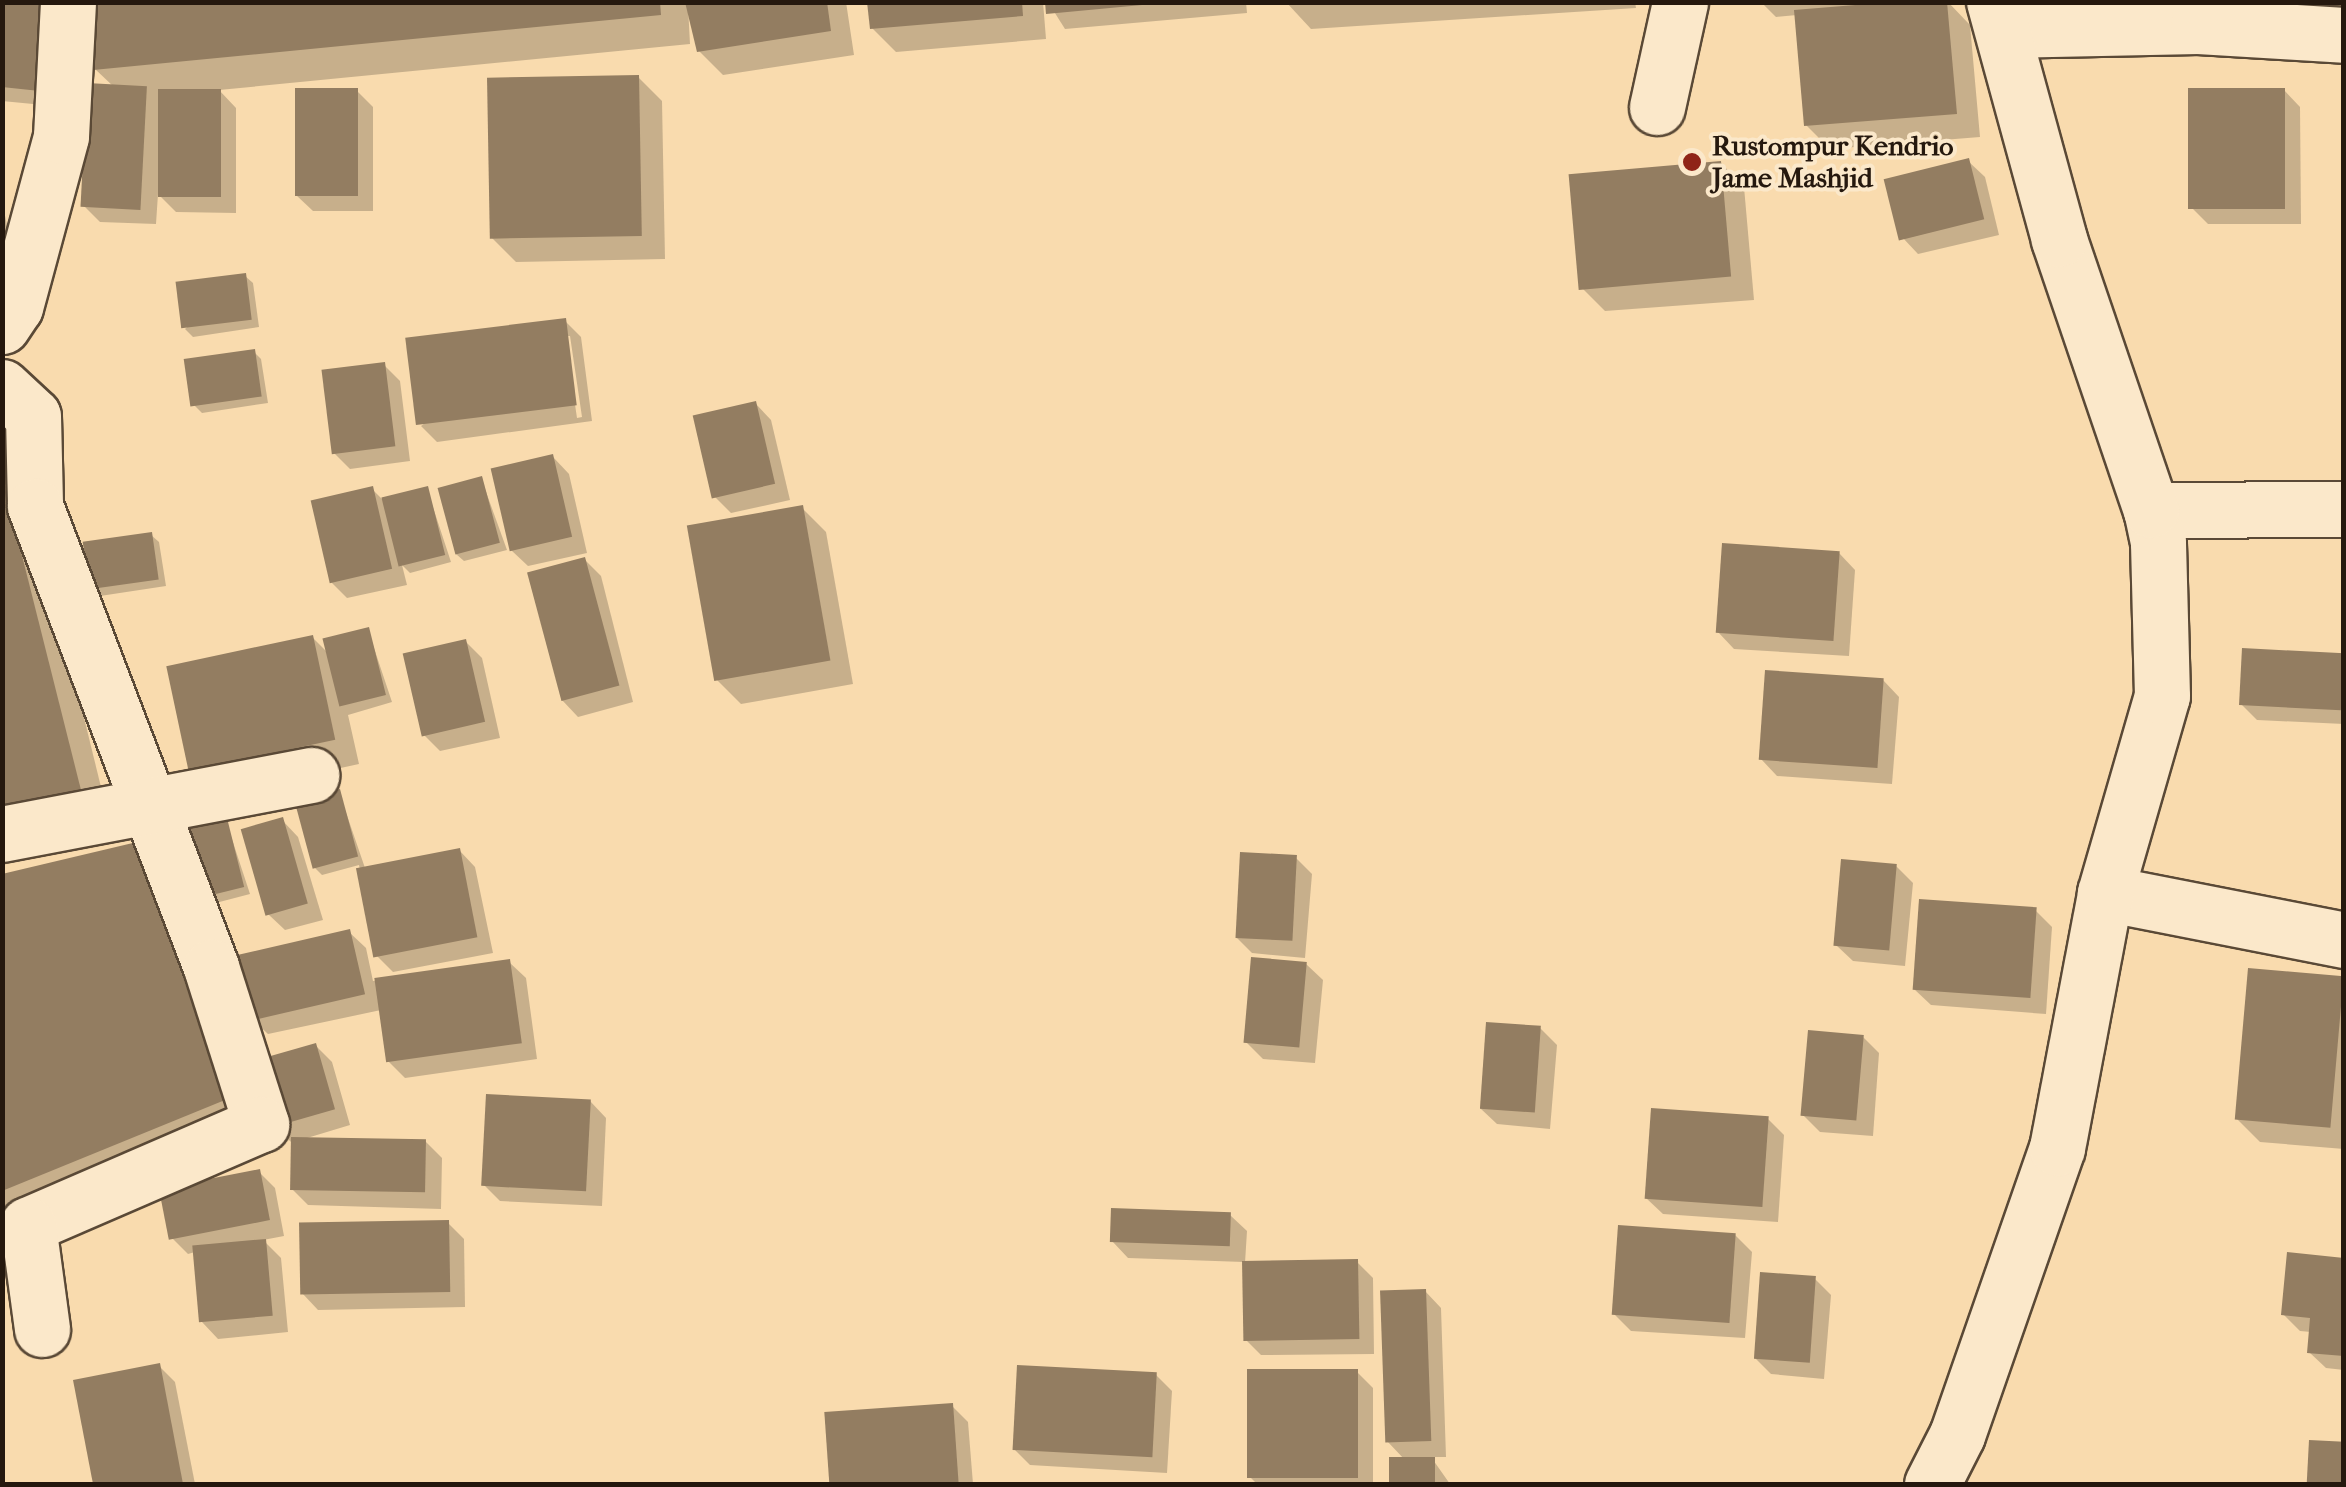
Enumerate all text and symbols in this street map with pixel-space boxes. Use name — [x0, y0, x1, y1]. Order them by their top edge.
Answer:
place label: Rustompur Kendrio Jame Mashjid — [1712, 129, 1953, 195]
marker: Rustompur Kendrio Jame Mashjid — [1681, 151, 1703, 173]

